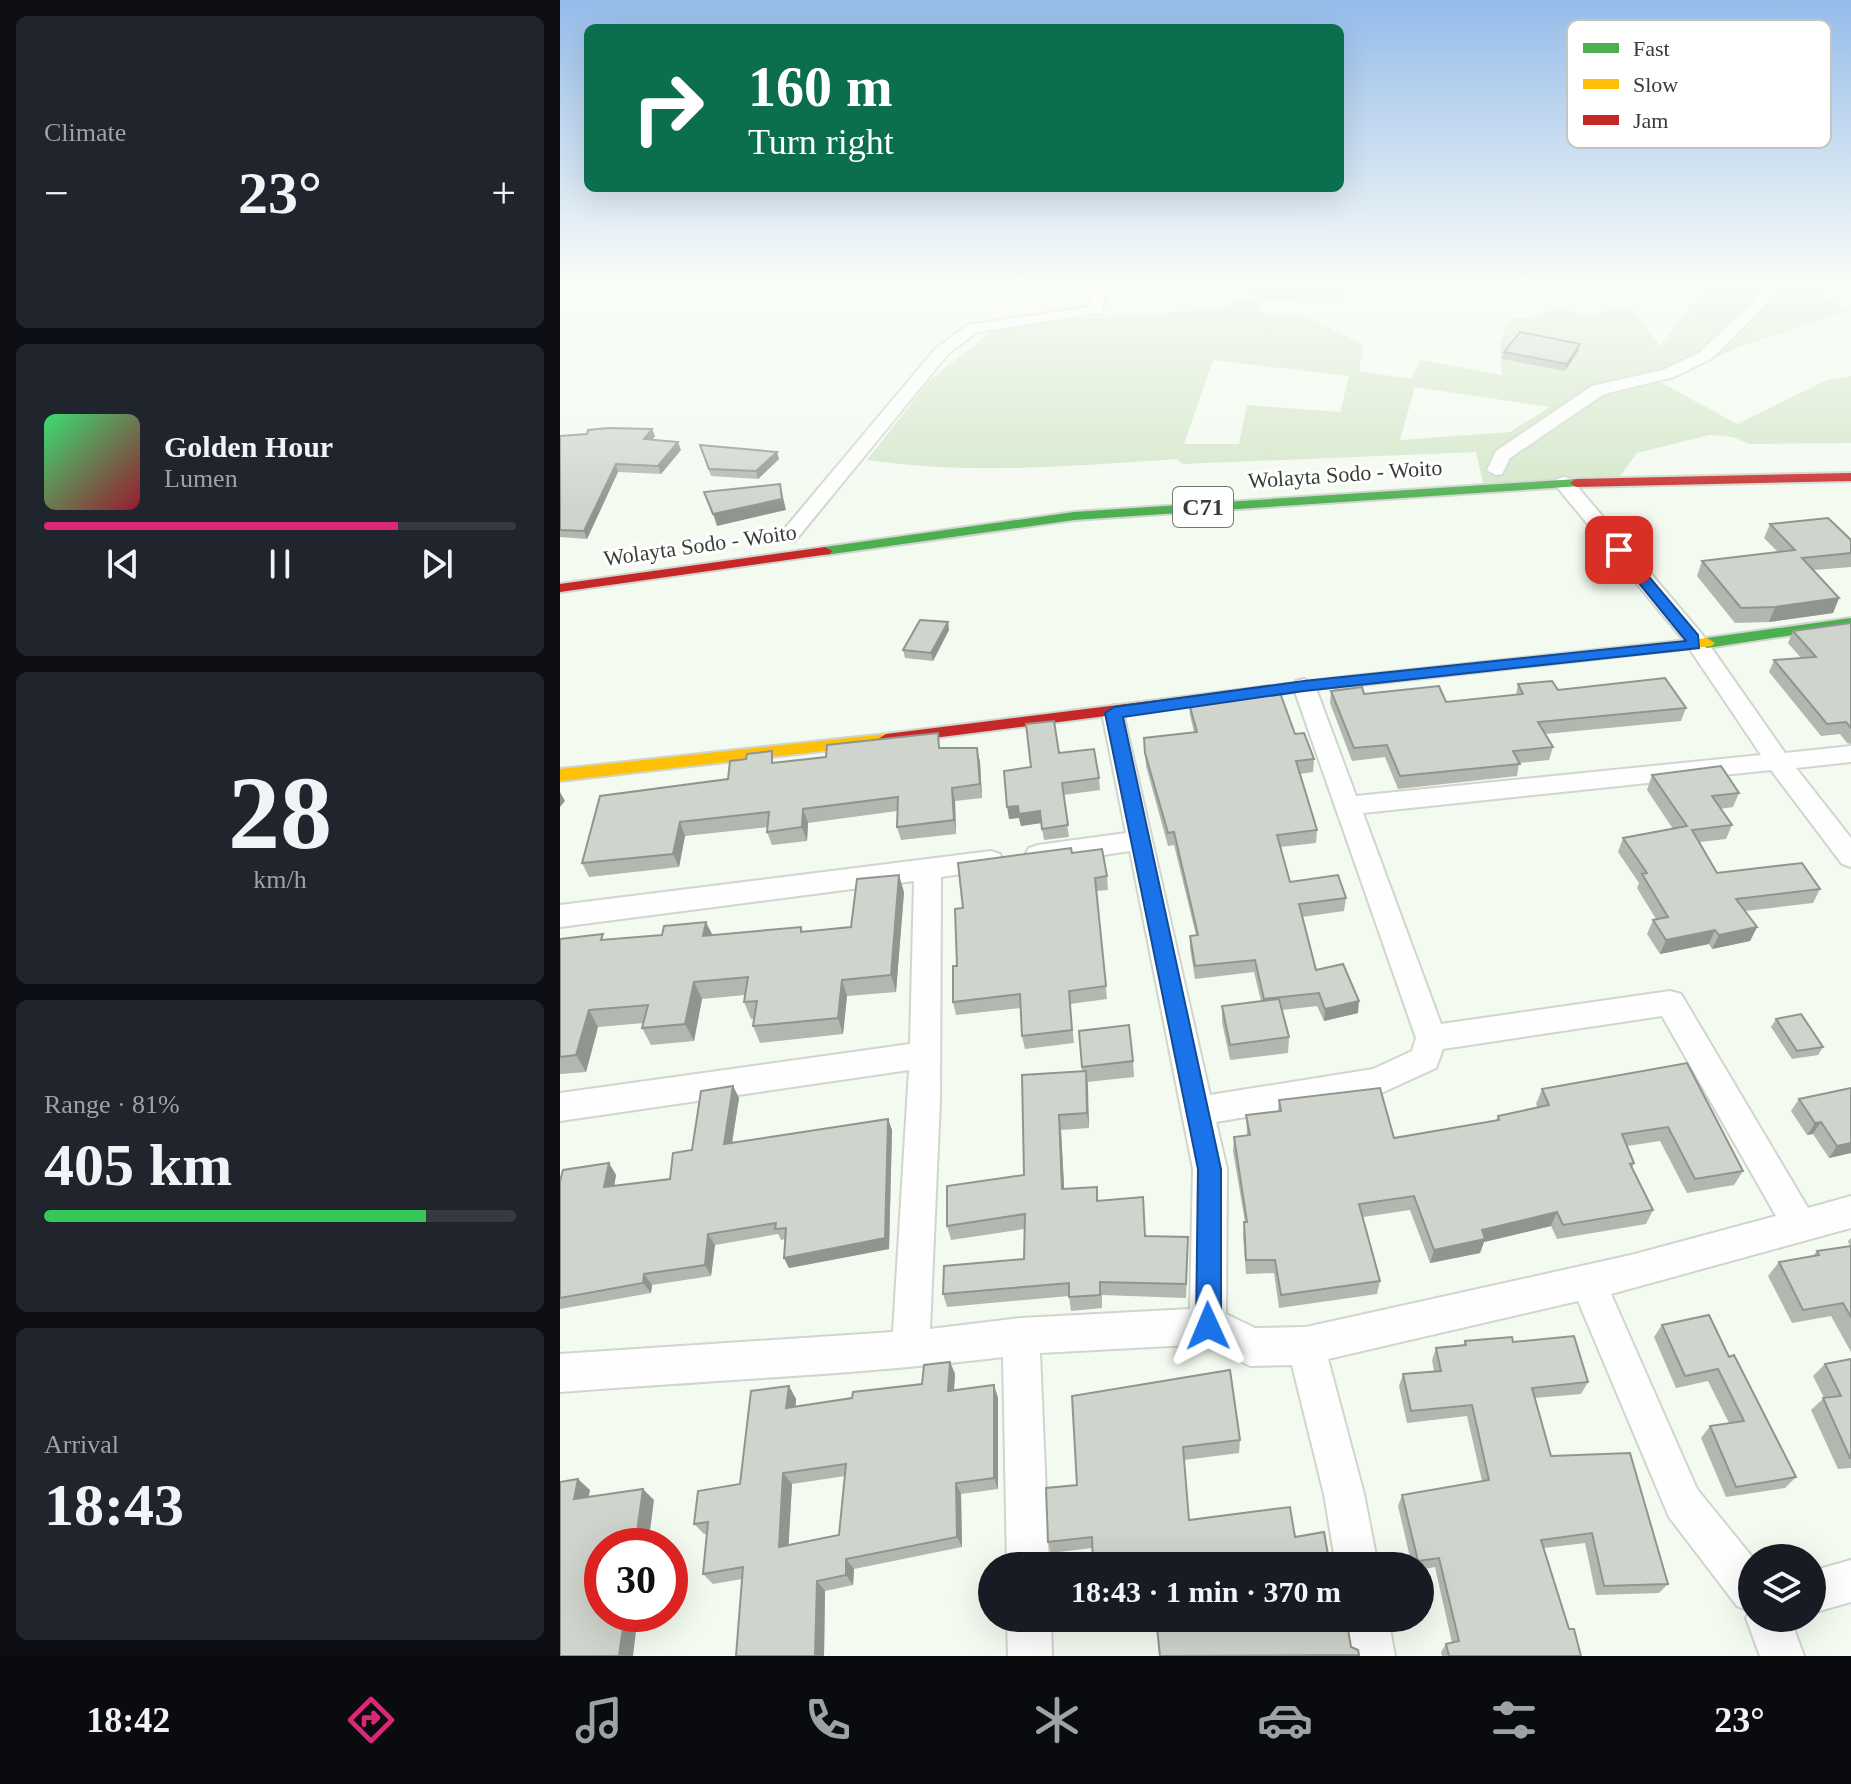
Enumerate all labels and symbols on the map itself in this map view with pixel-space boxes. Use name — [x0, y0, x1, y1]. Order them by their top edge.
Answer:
legend — [1567, 20, 1831, 148]
text: Fast — [1633, 36, 1670, 61]
text: Slow — [1633, 72, 1678, 97]
text: Jam — [1633, 108, 1668, 133]
street label: Wolayta Sodo - Woito — [1247, 455, 1443, 493]
road number: C71 — [1173, 487, 1233, 527]
pin — [1585, 516, 1653, 584]
street label: Wolayta Sodo - Woito — [602, 519, 798, 571]
position arrow — [1166, 1284, 1250, 1368]
speed limit sign: 30 — [584, 1528, 688, 1632]

